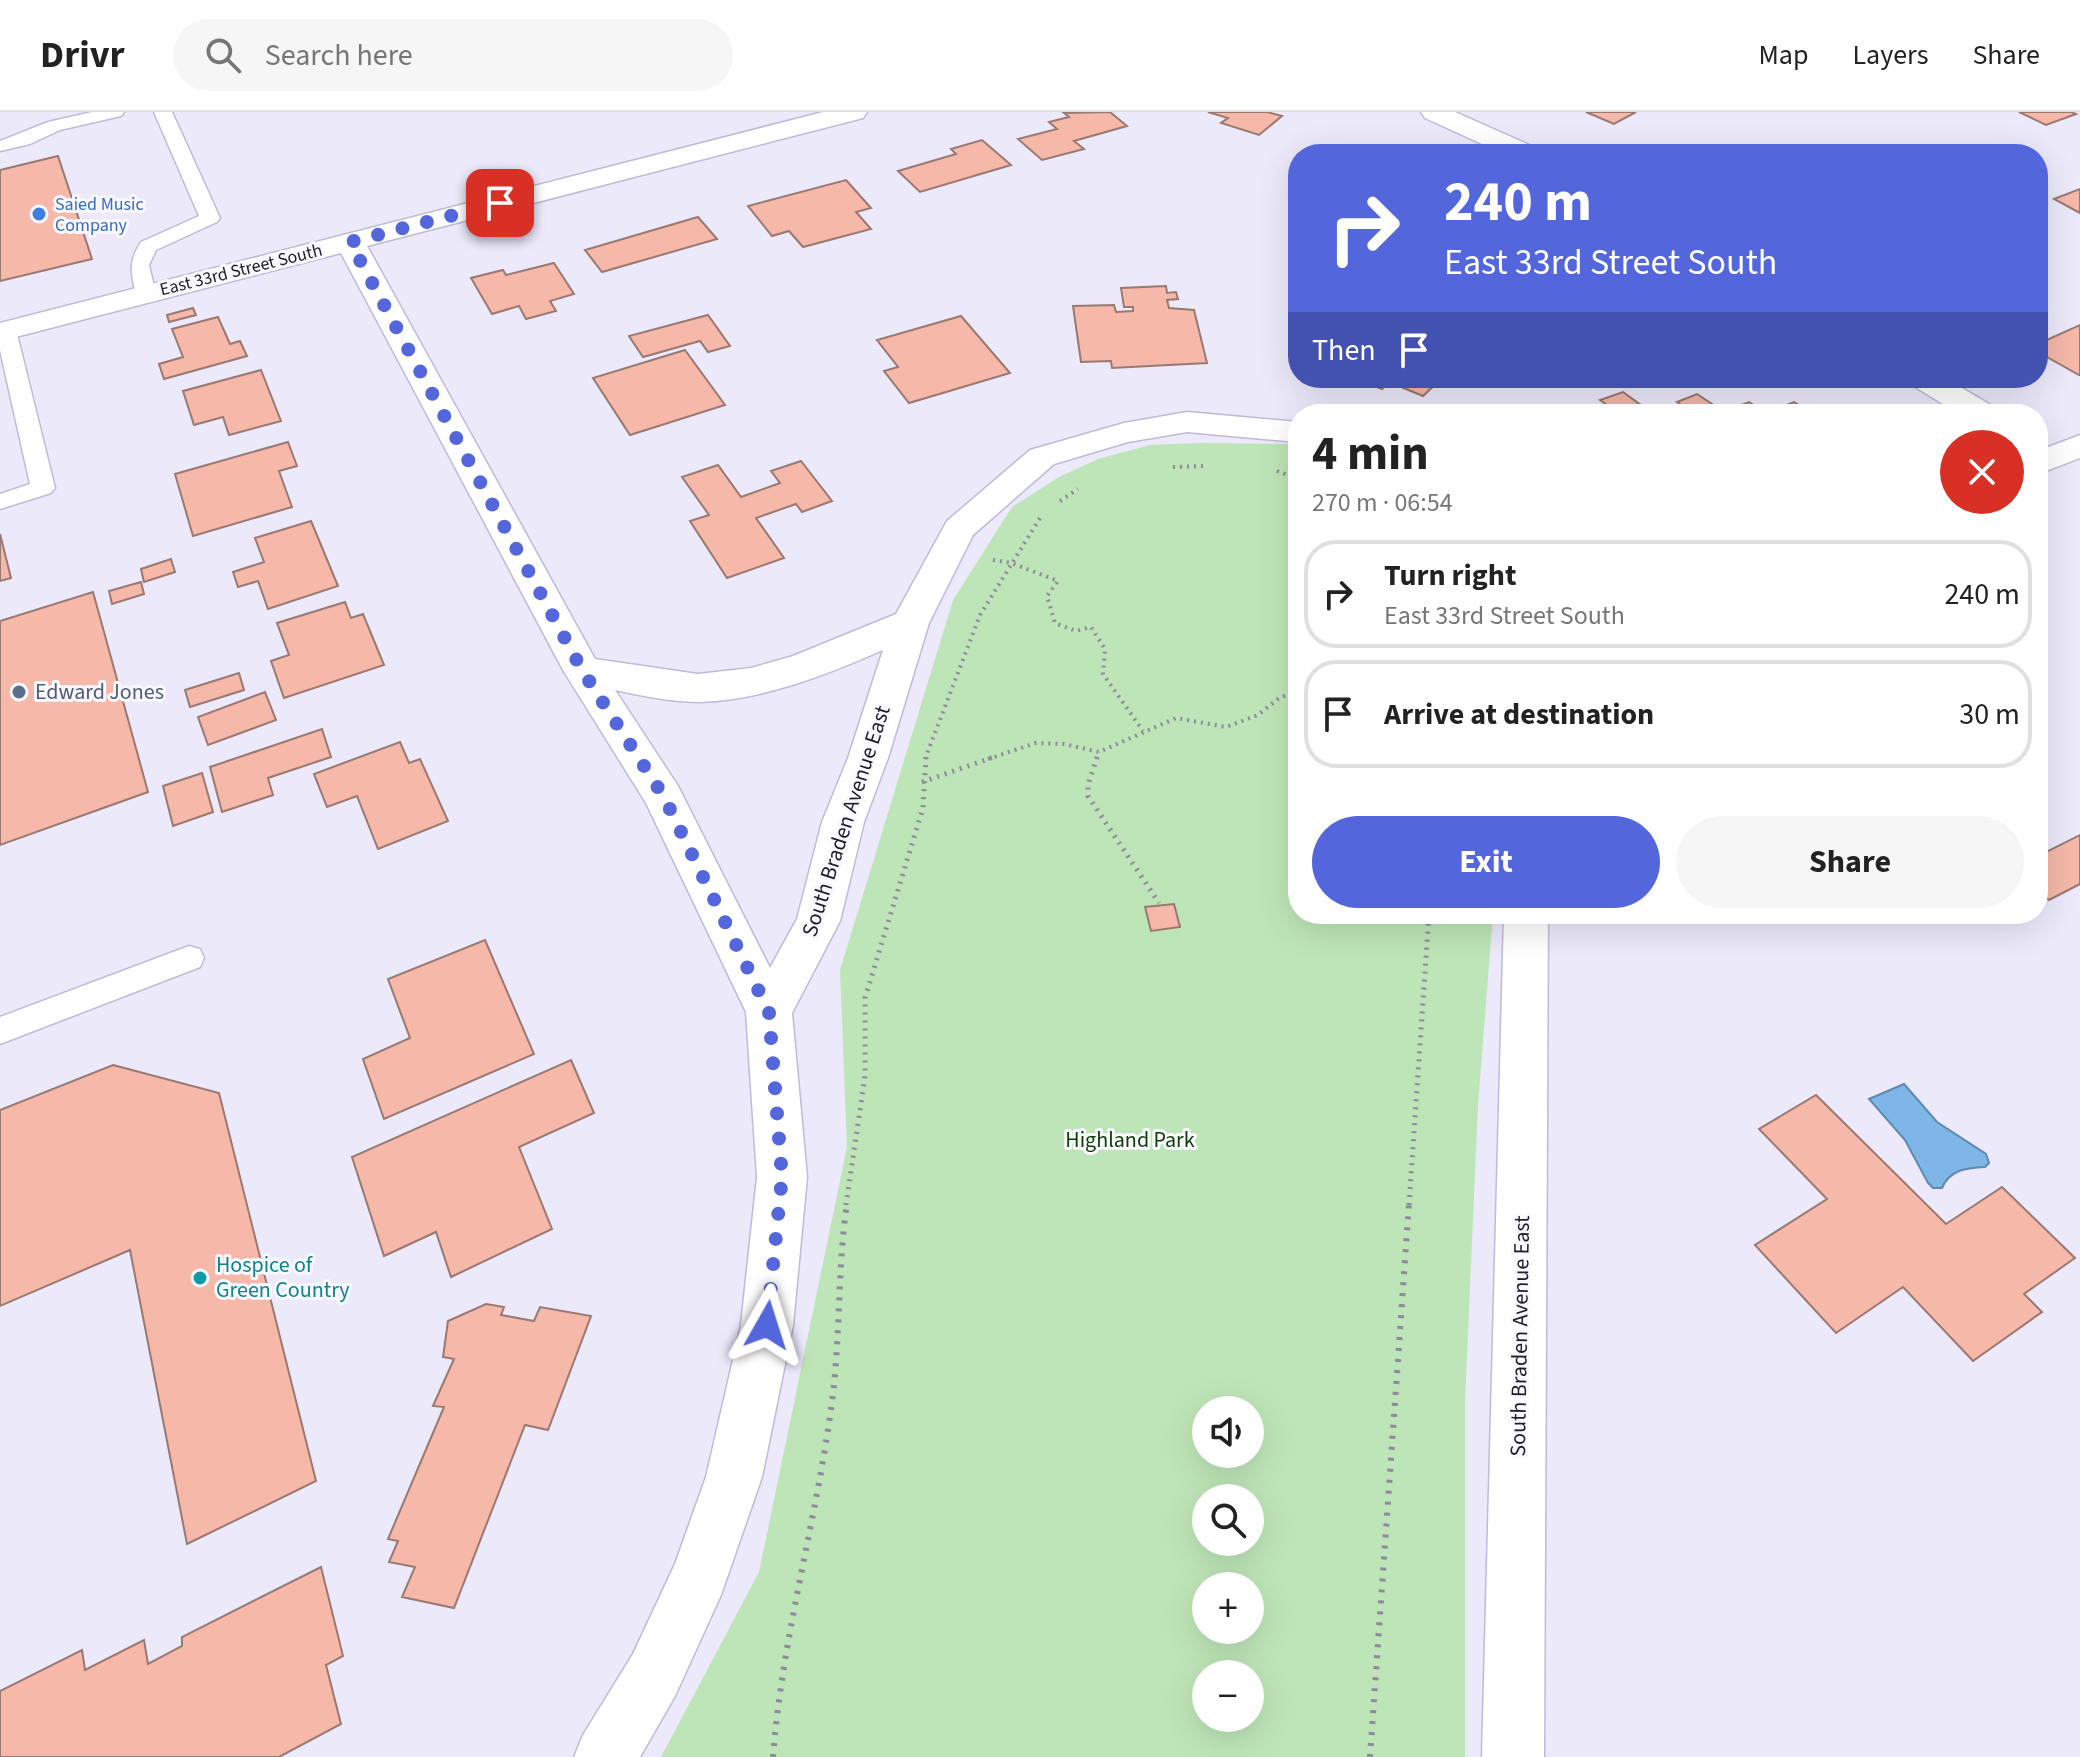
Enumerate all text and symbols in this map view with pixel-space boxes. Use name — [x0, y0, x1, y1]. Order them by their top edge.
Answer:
search box — [173, 19, 733, 91]
text: Drivr — [40, 28, 125, 82]
icon: search — [201, 33, 245, 77]
text: Search here — [265, 34, 413, 77]
text: Map — [1758, 35, 1808, 75]
text: Layers — [1852, 35, 1928, 75]
text: Share — [1972, 35, 2040, 75]
text: 240 m — [1444, 163, 1592, 242]
pin — [466, 169, 534, 237]
icon: right — [1312, 176, 1416, 280]
icon: arrive — [478, 181, 522, 225]
place label: Saied Music Company — [55, 192, 144, 238]
marker: Saied Music Company — [30, 205, 48, 223]
text: East 33rd Street South — [1444, 237, 1777, 288]
street label: East 33rd Street South — [157, 238, 325, 302]
icon: arrive — [1392, 328, 1436, 372]
text: Then — [1312, 329, 1376, 372]
text: 4 min — [1312, 420, 1429, 488]
button: close — [1940, 430, 2024, 514]
text: 270 m · 06:54 — [1312, 484, 1453, 521]
text: Turn right — [1384, 554, 1516, 597]
icon: right — [1316, 572, 1360, 616]
text: 240 m — [1944, 573, 2020, 616]
text: East 33rd Street South — [1384, 597, 1625, 634]
place label: Edward Jones — [35, 676, 164, 708]
marker: Edward Jones — [10, 683, 28, 701]
icon: arrive — [1316, 692, 1360, 736]
text: Arrive at destination — [1384, 693, 1654, 736]
text: 30 m — [1959, 693, 2020, 736]
street label: South Braden Avenue East — [794, 701, 899, 941]
button: Exit — [1312, 816, 1660, 908]
button: Share — [1676, 816, 2024, 908]
park label: Highland Park — [1065, 1124, 1195, 1156]
street label: South Braden Avenue East — [1502, 1215, 1538, 1457]
place label: Hospice of Green Country — [216, 1249, 350, 1306]
marker: Hospice of Green Country — [191, 1269, 209, 1287]
position arrow — [725, 1283, 809, 1367]
map controls — [1192, 1396, 1264, 1732]
button: sound — [1192, 1396, 1264, 1468]
button: search — [1192, 1484, 1264, 1556]
button: + — [1192, 1572, 1264, 1644]
button: − — [1192, 1660, 1264, 1732]

